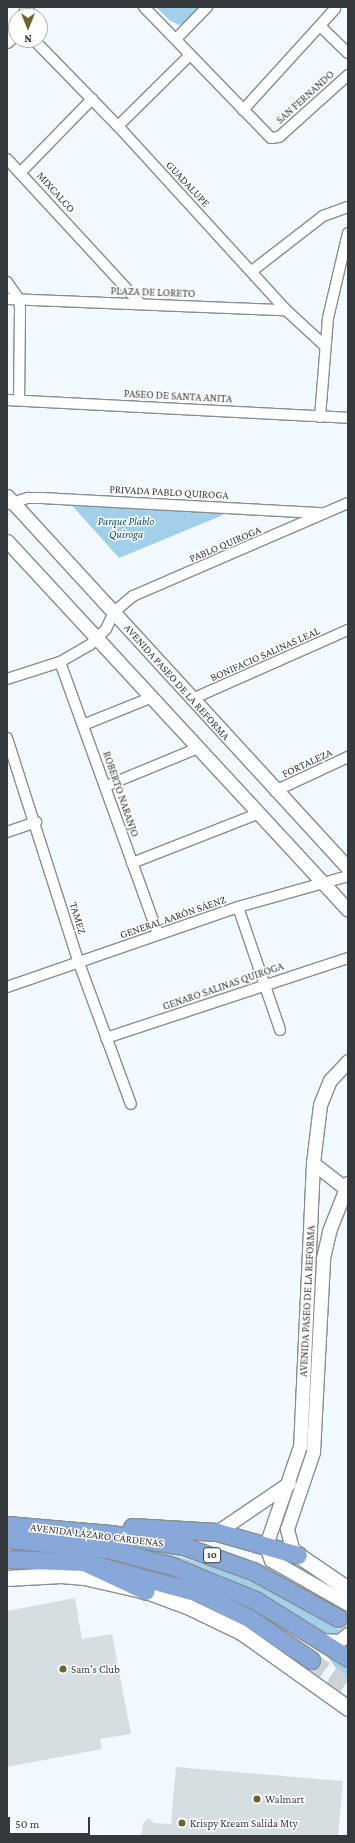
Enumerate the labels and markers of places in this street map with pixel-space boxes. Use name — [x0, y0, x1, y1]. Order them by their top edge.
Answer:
place label: Sam's Club — [71, 1662, 120, 1676]
marker: Sam's Club — [58, 1664, 68, 1674]
place label: Walmart — [265, 1792, 304, 1806]
marker: Walmart — [252, 1794, 262, 1804]
place label: Krispy Kream Salida Mty — [190, 1816, 298, 1830]
marker: Krispy Kream Salida Mty — [177, 1818, 187, 1828]

